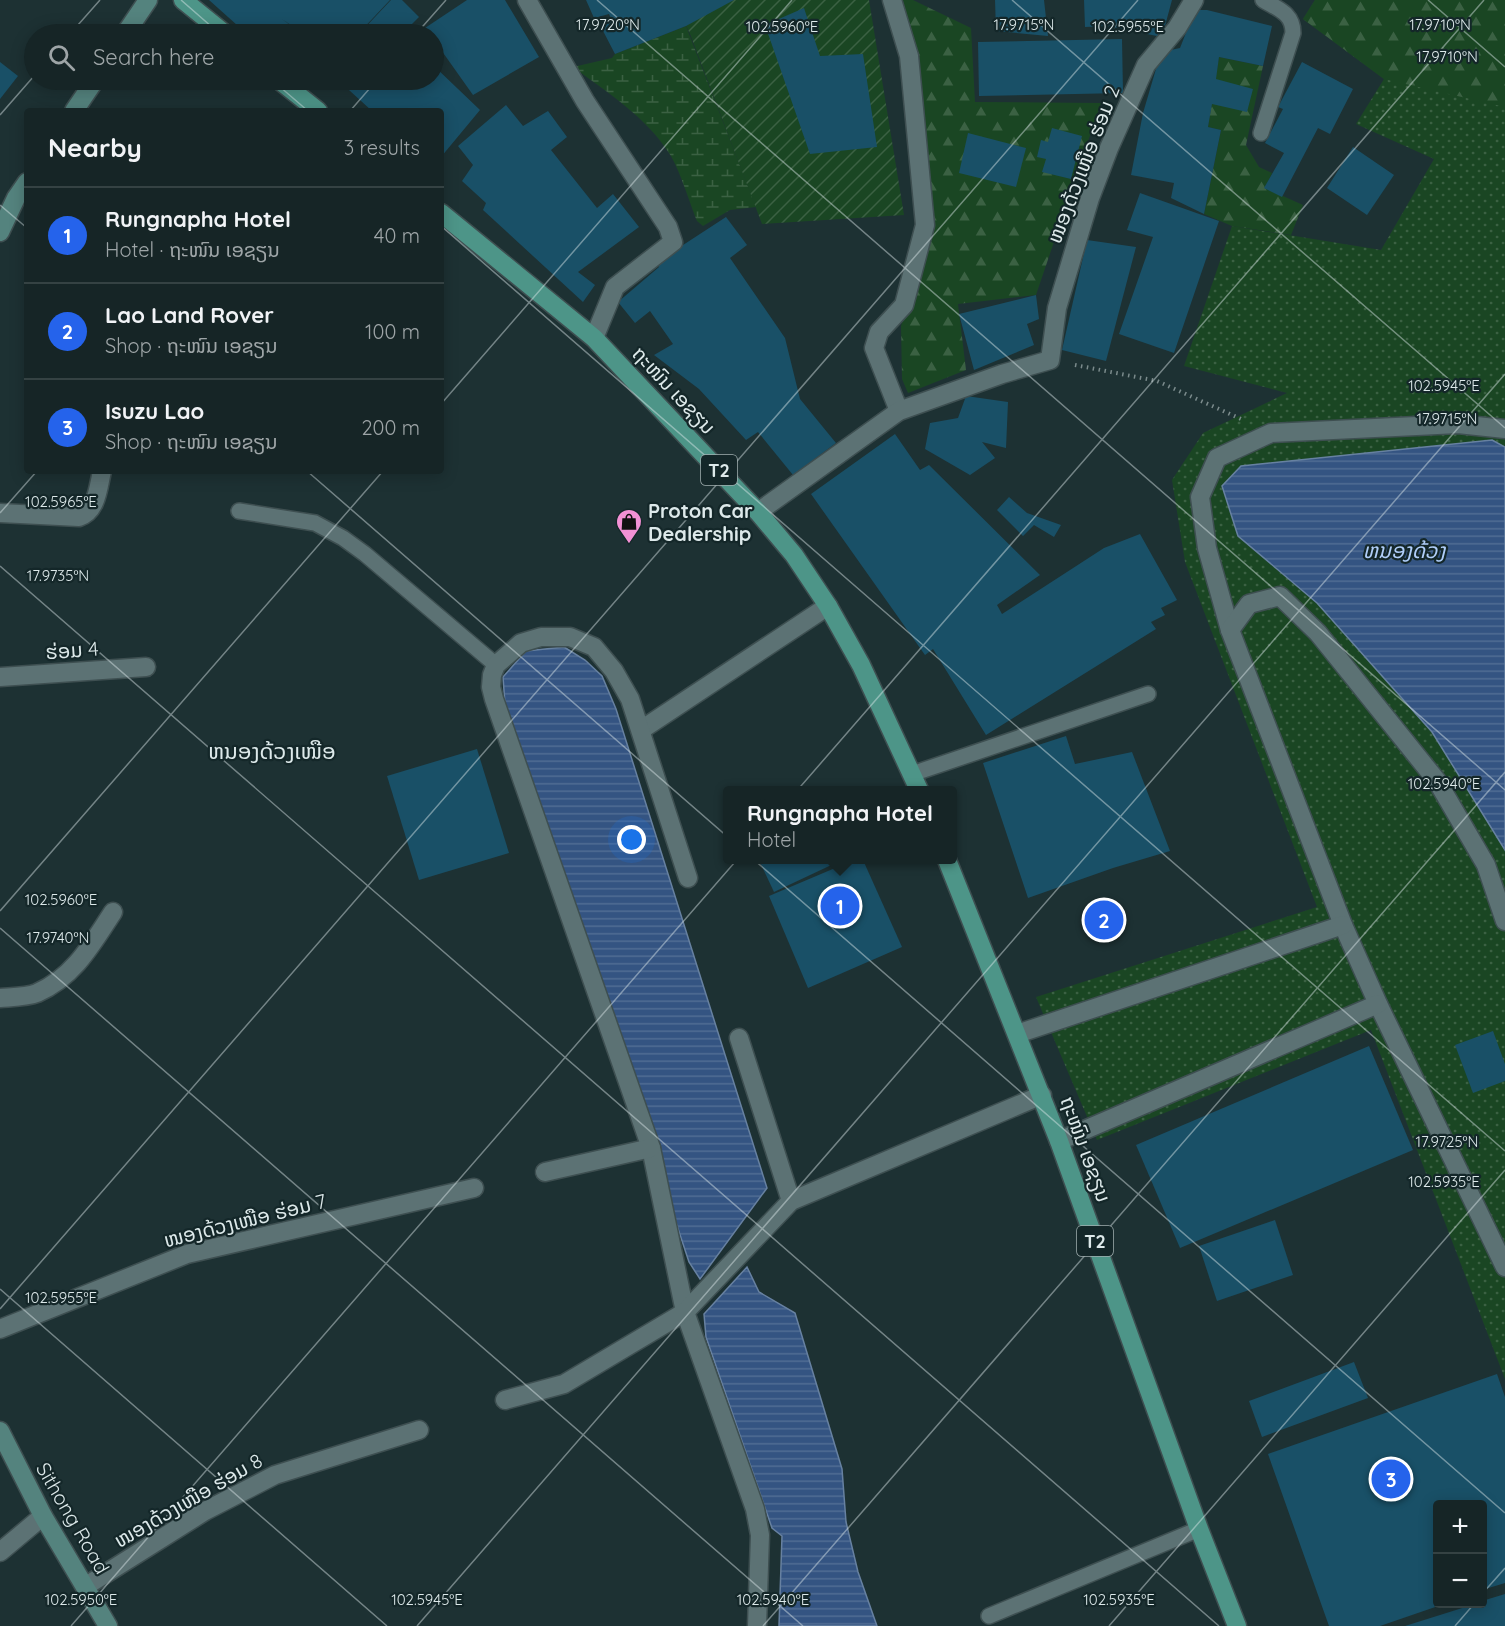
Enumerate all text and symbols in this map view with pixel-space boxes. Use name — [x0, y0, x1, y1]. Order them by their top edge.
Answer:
text: 17.9720°N — [576, 15, 640, 34]
text: 17.9715°N — [994, 15, 1054, 34]
text: 17.9710°N — [1409, 15, 1471, 34]
text: 102.5960°E — [746, 17, 818, 36]
text: 102.5955°E — [1092, 17, 1164, 36]
search box — [24, 24, 444, 90]
icon: search — [45, 41, 78, 74]
text: Search here — [93, 43, 214, 71]
text: 17.9710°N — [1416, 47, 1478, 66]
street label: ໜອງດ້ວງເໜືອ ຮ່ອມ 2 — [1041, 81, 1125, 247]
text: Nearby — [48, 131, 142, 164]
text: 3 results — [344, 135, 420, 160]
text: Rungnapha Hotel — [105, 205, 291, 233]
text: 1 — [64, 223, 71, 248]
text: 40 m — [374, 223, 420, 248]
text: Hotel · ຖະໜົນ ເອຊຽນ — [105, 237, 280, 262]
text: Lao Land Rover — [105, 301, 274, 329]
text: 2 — [62, 319, 73, 344]
text: 100 m — [365, 319, 420, 344]
text: Shop · ຖະໜົນ ເອຊຽນ — [105, 333, 278, 358]
street label: ຖະໜົນ ເອຊຽນ — [626, 341, 721, 440]
text: 102.5945°E — [1408, 376, 1480, 395]
text: Isuzu Lao — [105, 397, 204, 425]
text: 17.9715°N — [1417, 409, 1477, 428]
text: 3 — [62, 415, 73, 440]
text: 200 m — [361, 415, 420, 440]
text: Shop · ຖະໜົນ ເອຊຽນ — [105, 429, 278, 454]
road number: T2 — [701, 455, 737, 485]
text: 102.5965°E — [25, 492, 97, 511]
place label: Proton Car Dealership — [648, 498, 753, 546]
shop icon: Proton Car Dealership — [614, 507, 644, 545]
water label: ຫນອງດ້ວງ — [1363, 537, 1446, 563]
text: 17.9735°N — [27, 566, 89, 585]
street label: ຮ່ອມ 4 — [45, 636, 99, 664]
district label: ຫນອງດ້ວງເໜືອ — [208, 737, 336, 765]
text: 102.5940°E — [1408, 774, 1480, 793]
popup — [723, 786, 957, 864]
text: Rungnapha Hotel — [747, 799, 933, 827]
your location — [617, 825, 646, 854]
text: Hotel — [747, 827, 796, 852]
pin: 1 — [820, 884, 860, 928]
text: 102.5960°E — [25, 890, 97, 909]
pin: 2 — [1084, 898, 1124, 942]
text: 17.9740°N — [27, 928, 89, 947]
street label: ຖະໜົນ ເອຊຽນ — [1054, 1093, 1117, 1206]
text: 17.9725°N — [1415, 1132, 1479, 1151]
text: 102.5935°E — [1408, 1172, 1480, 1191]
street label: ໜອງດ້ວງເໜືອ ຮ່ອມ 7 — [161, 1188, 329, 1252]
road number: T2 — [1077, 1226, 1113, 1256]
text: 102.5955°E — [25, 1288, 97, 1307]
street label: ໜອງດ້ວງເໜືອ ຮ່ອມ 8 — [109, 1447, 267, 1553]
pin: 3 — [1372, 1456, 1410, 1502]
street label: Sithong Road — [31, 1458, 115, 1578]
map controls — [1433, 1500, 1487, 1608]
button: + — [1433, 1500, 1487, 1554]
button: − — [1433, 1554, 1487, 1608]
text: 102.5950°E — [45, 1590, 117, 1609]
text: 102.5945°E — [391, 1590, 463, 1609]
text: 102.5940°E — [737, 1590, 809, 1609]
text: 102.5935°E — [1083, 1590, 1155, 1609]

